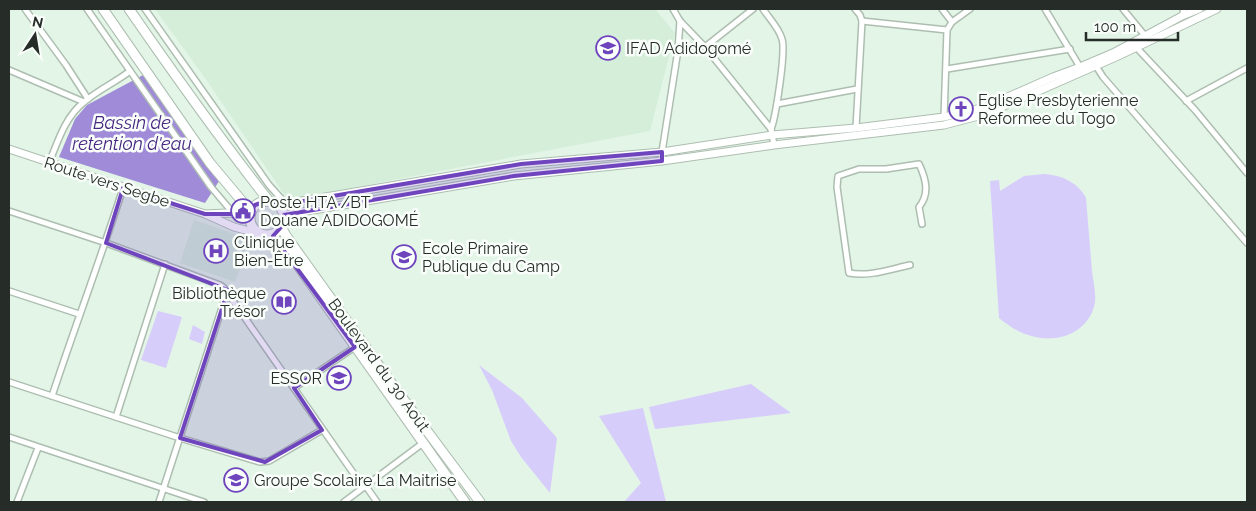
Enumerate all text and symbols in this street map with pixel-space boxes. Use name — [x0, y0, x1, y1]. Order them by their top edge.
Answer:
north arrow — [10, 10, 60, 60]
scale bar — [1086, 10, 1178, 42]
text: N — [31, 13, 45, 31]
text: 100 m — [1094, 18, 1136, 36]
school or university icon: IFAD Adidogomé — [595, 35, 621, 61]
place label: IFAD Adidogomé — [626, 39, 751, 58]
place label: Eglise Presbyterienne Reformee du Togo — [978, 91, 1138, 128]
church icon: Eglise Presbyterienne Reformee du Togo — [948, 96, 974, 122]
water label: Bassin de retention d'eau — [72, 112, 192, 154]
street label: Route vers Segbe — [42, 153, 172, 211]
place label: Poste HTA /BT Douane ADIDOGOMÉ — [260, 193, 419, 230]
public building icon: Poste HTA /BT Douane ADIDOGOMÉ — [230, 198, 256, 224]
place label: Clinique Bien-Être — [234, 233, 303, 270]
hospital icon: Clinique Bien-Être — [203, 238, 229, 264]
place label: Ecole Primaire Publique du Camp — [422, 239, 560, 276]
school or university icon: Ecole Primaire Publique du Camp — [391, 244, 417, 270]
place label: Bibliothèque Trésor — [172, 284, 266, 321]
library icon: Bibliothèque Trésor — [271, 289, 297, 315]
street label: Boulevard du 30 Août — [324, 295, 434, 436]
school or university icon: ESSOR — [326, 365, 352, 391]
place label: ESSOR — [270, 369, 322, 388]
school or university icon: Groupe Scolaire La Maitrise — [223, 467, 249, 493]
place label: Groupe Scolaire La Maitrise — [254, 471, 456, 490]

